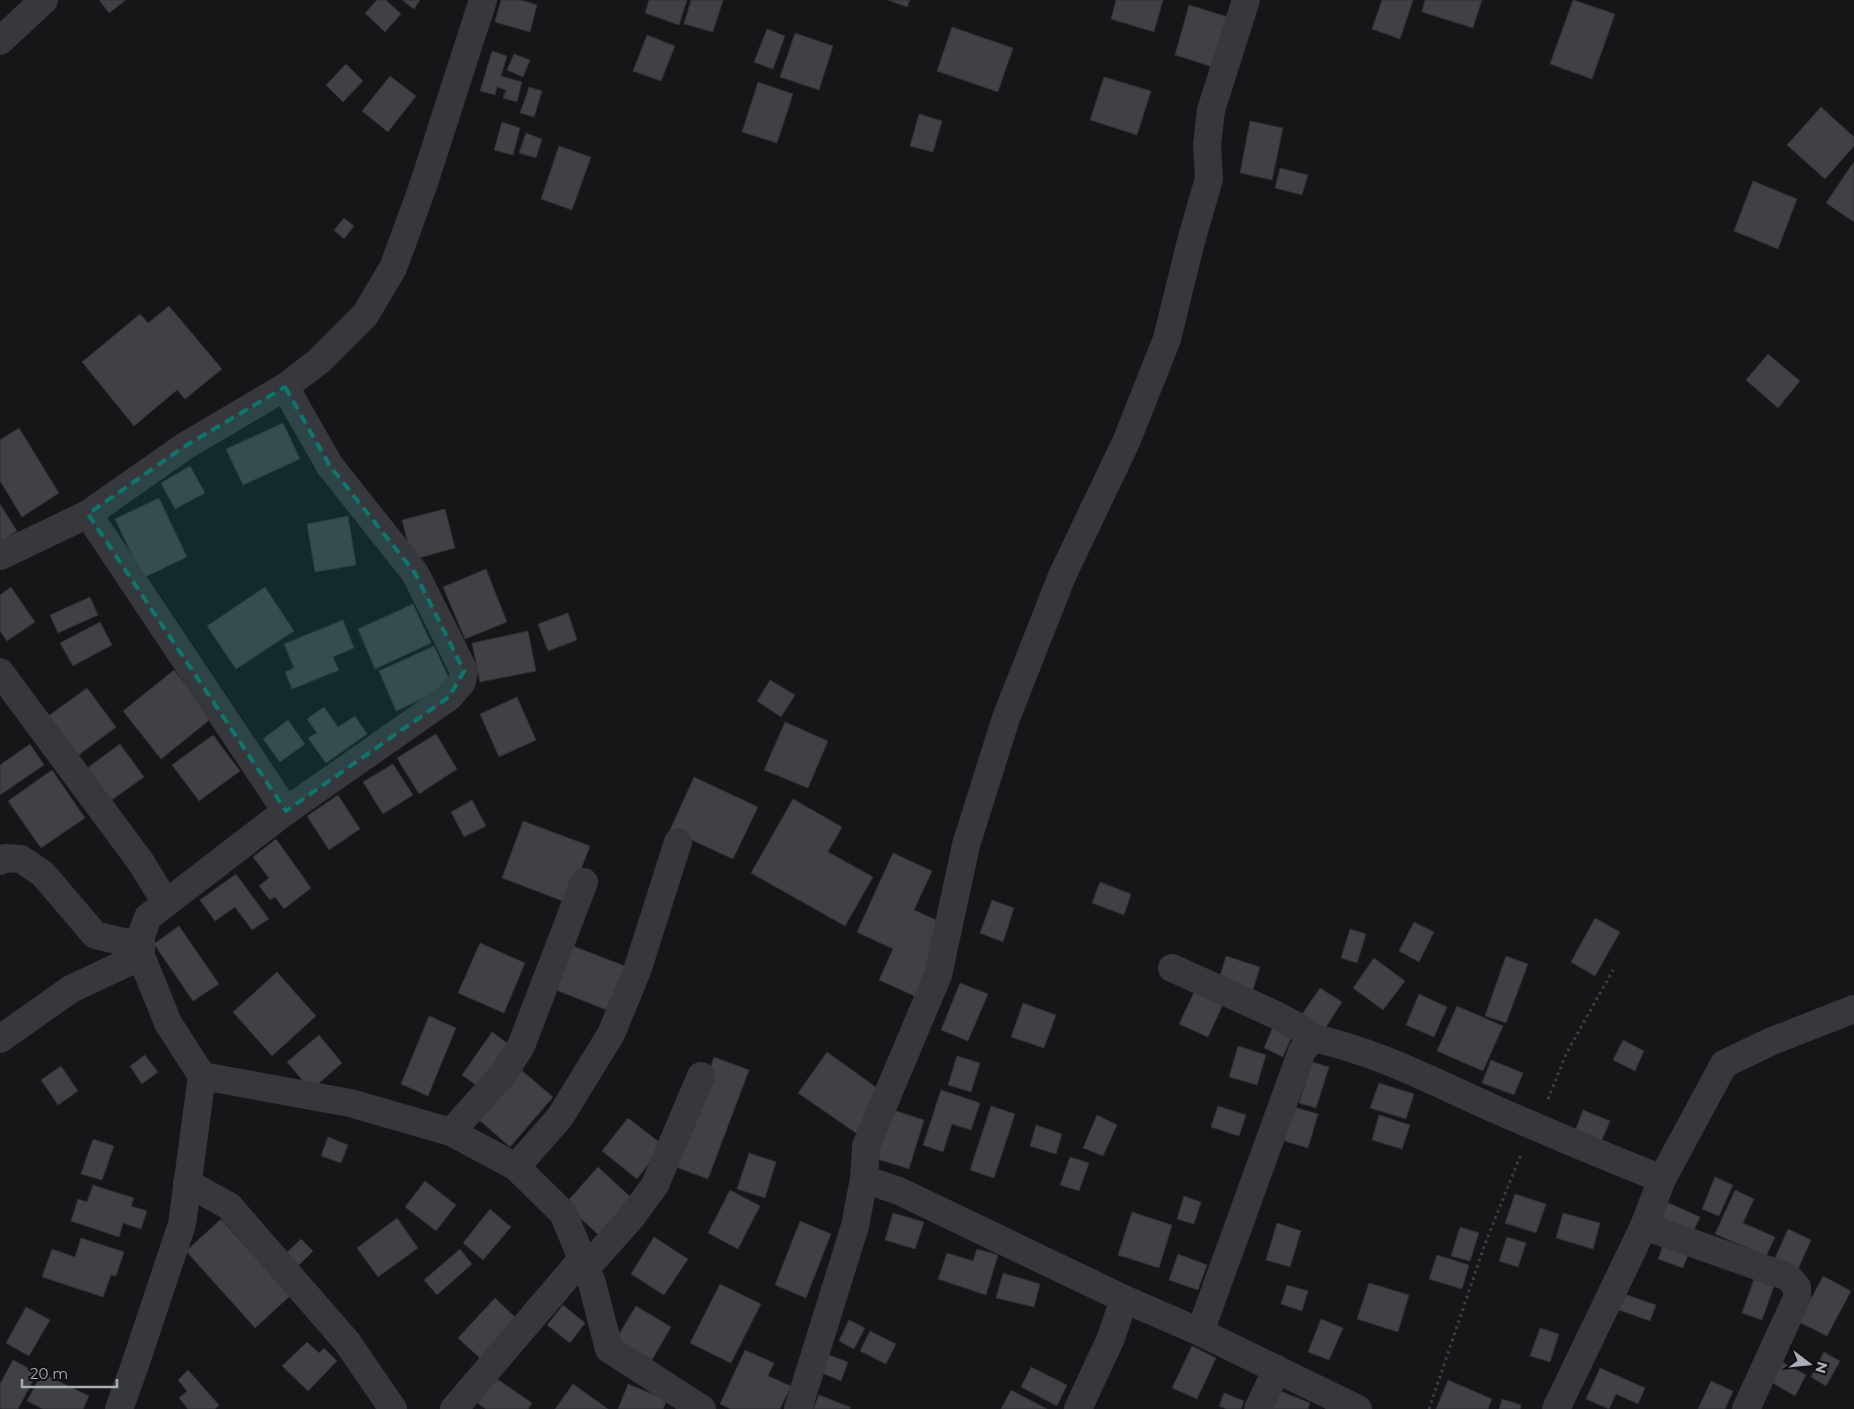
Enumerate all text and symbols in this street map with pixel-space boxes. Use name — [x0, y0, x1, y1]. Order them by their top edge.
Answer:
north arrow — [1784, 1339, 1834, 1389]
scale bar — [22, 1356, 118, 1388]
text: N — [1811, 1360, 1832, 1376]
text: 20 m — [30, 1364, 68, 1383]

